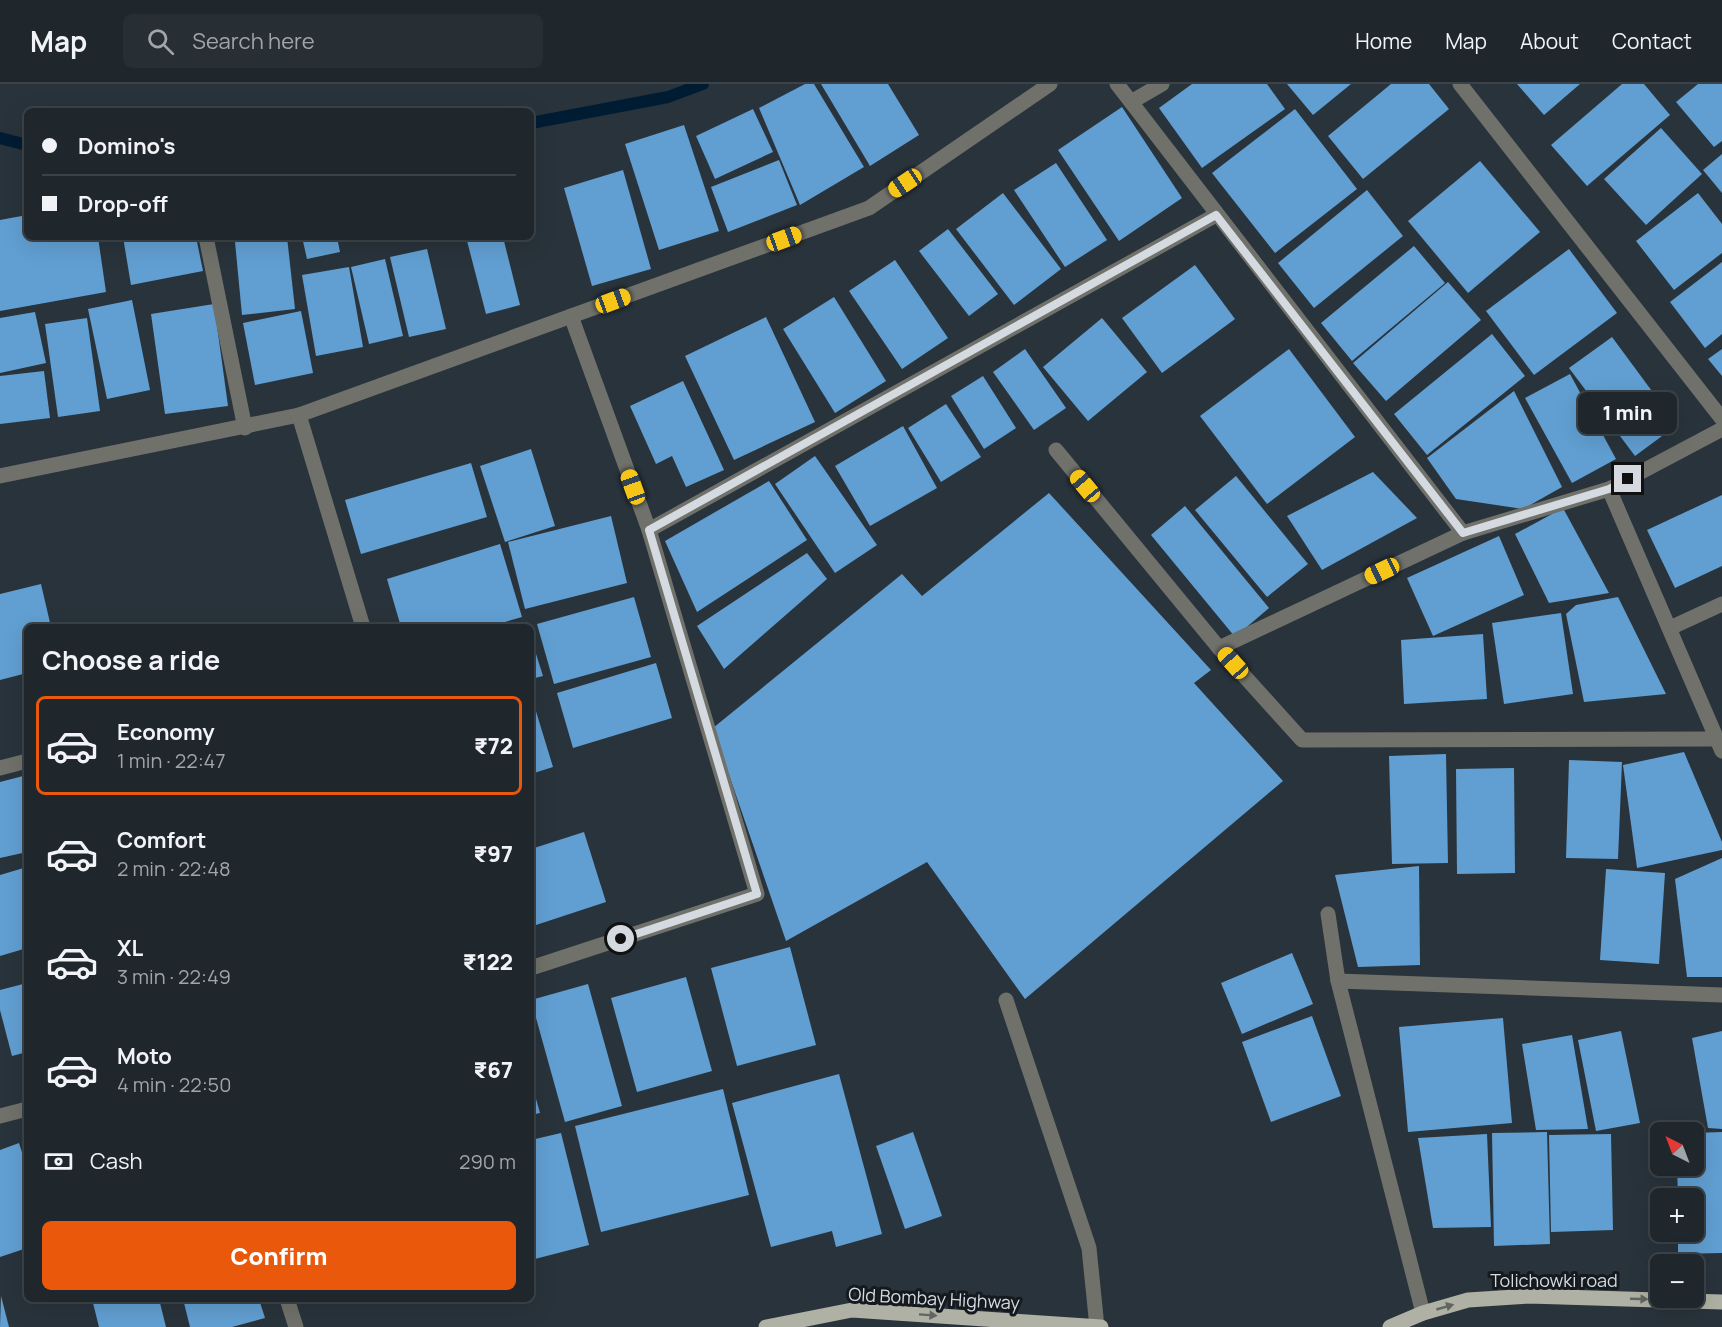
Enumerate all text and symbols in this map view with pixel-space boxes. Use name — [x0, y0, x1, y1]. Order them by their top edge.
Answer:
search box — [123, 14, 543, 68]
text: Map — [30, 22, 87, 60]
icon: search — [144, 25, 177, 58]
text: Search here — [192, 26, 315, 56]
text: Home — [1355, 27, 1412, 55]
text: Map — [1445, 27, 1487, 55]
text: About — [1520, 27, 1579, 55]
text: Contact — [1612, 27, 1692, 55]
text: Domino's — [78, 131, 175, 161]
car — [885, 165, 925, 201]
text: Drop-off — [78, 189, 168, 219]
car — [764, 224, 804, 254]
car — [593, 286, 633, 316]
callout: 1 min — [1578, 392, 1678, 434]
text: 1 min — [1602, 399, 1653, 426]
route end — [1614, 465, 1641, 492]
car — [1067, 466, 1103, 506]
car — [618, 467, 648, 507]
car — [1362, 555, 1402, 587]
text: Choose a ride — [42, 641, 220, 678]
car — [1214, 644, 1252, 682]
text: Economy — [117, 717, 215, 747]
icon: car — [45, 719, 99, 773]
text: ₹72 — [474, 731, 513, 761]
text: 1 min · 22:47 — [117, 747, 225, 774]
text: Comfort — [117, 825, 206, 855]
icon: car — [45, 827, 99, 881]
text: ₹97 — [474, 839, 513, 869]
text: 2 min · 22:48 — [117, 855, 231, 882]
route start — [607, 925, 634, 952]
text: XL — [117, 933, 143, 963]
icon: car — [45, 935, 99, 989]
text: ₹122 — [463, 947, 513, 977]
text: 3 min · 22:49 — [117, 963, 231, 990]
text: Moto — [117, 1041, 172, 1071]
icon: car — [45, 1043, 99, 1097]
text: ₹67 — [474, 1055, 513, 1085]
text: 4 min · 22:50 — [117, 1071, 231, 1098]
north arrow — [1650, 1122, 1704, 1176]
map controls — [1650, 1122, 1704, 1308]
icon: cash — [42, 1145, 75, 1178]
text: Cash — [90, 1146, 143, 1176]
text: 290 m — [459, 1148, 516, 1175]
button: + — [1650, 1188, 1704, 1242]
button: Confirm — [42, 1221, 516, 1290]
button: − — [1650, 1254, 1704, 1308]
street label: Tolichowki road — [1490, 1268, 1618, 1292]
street label: Old Bombay Highway — [848, 1282, 1021, 1315]
one-way arrow — [1629, 1295, 1648, 1304]
one-way arrow — [1436, 1302, 1454, 1311]
one-way arrow — [918, 1311, 937, 1320]

